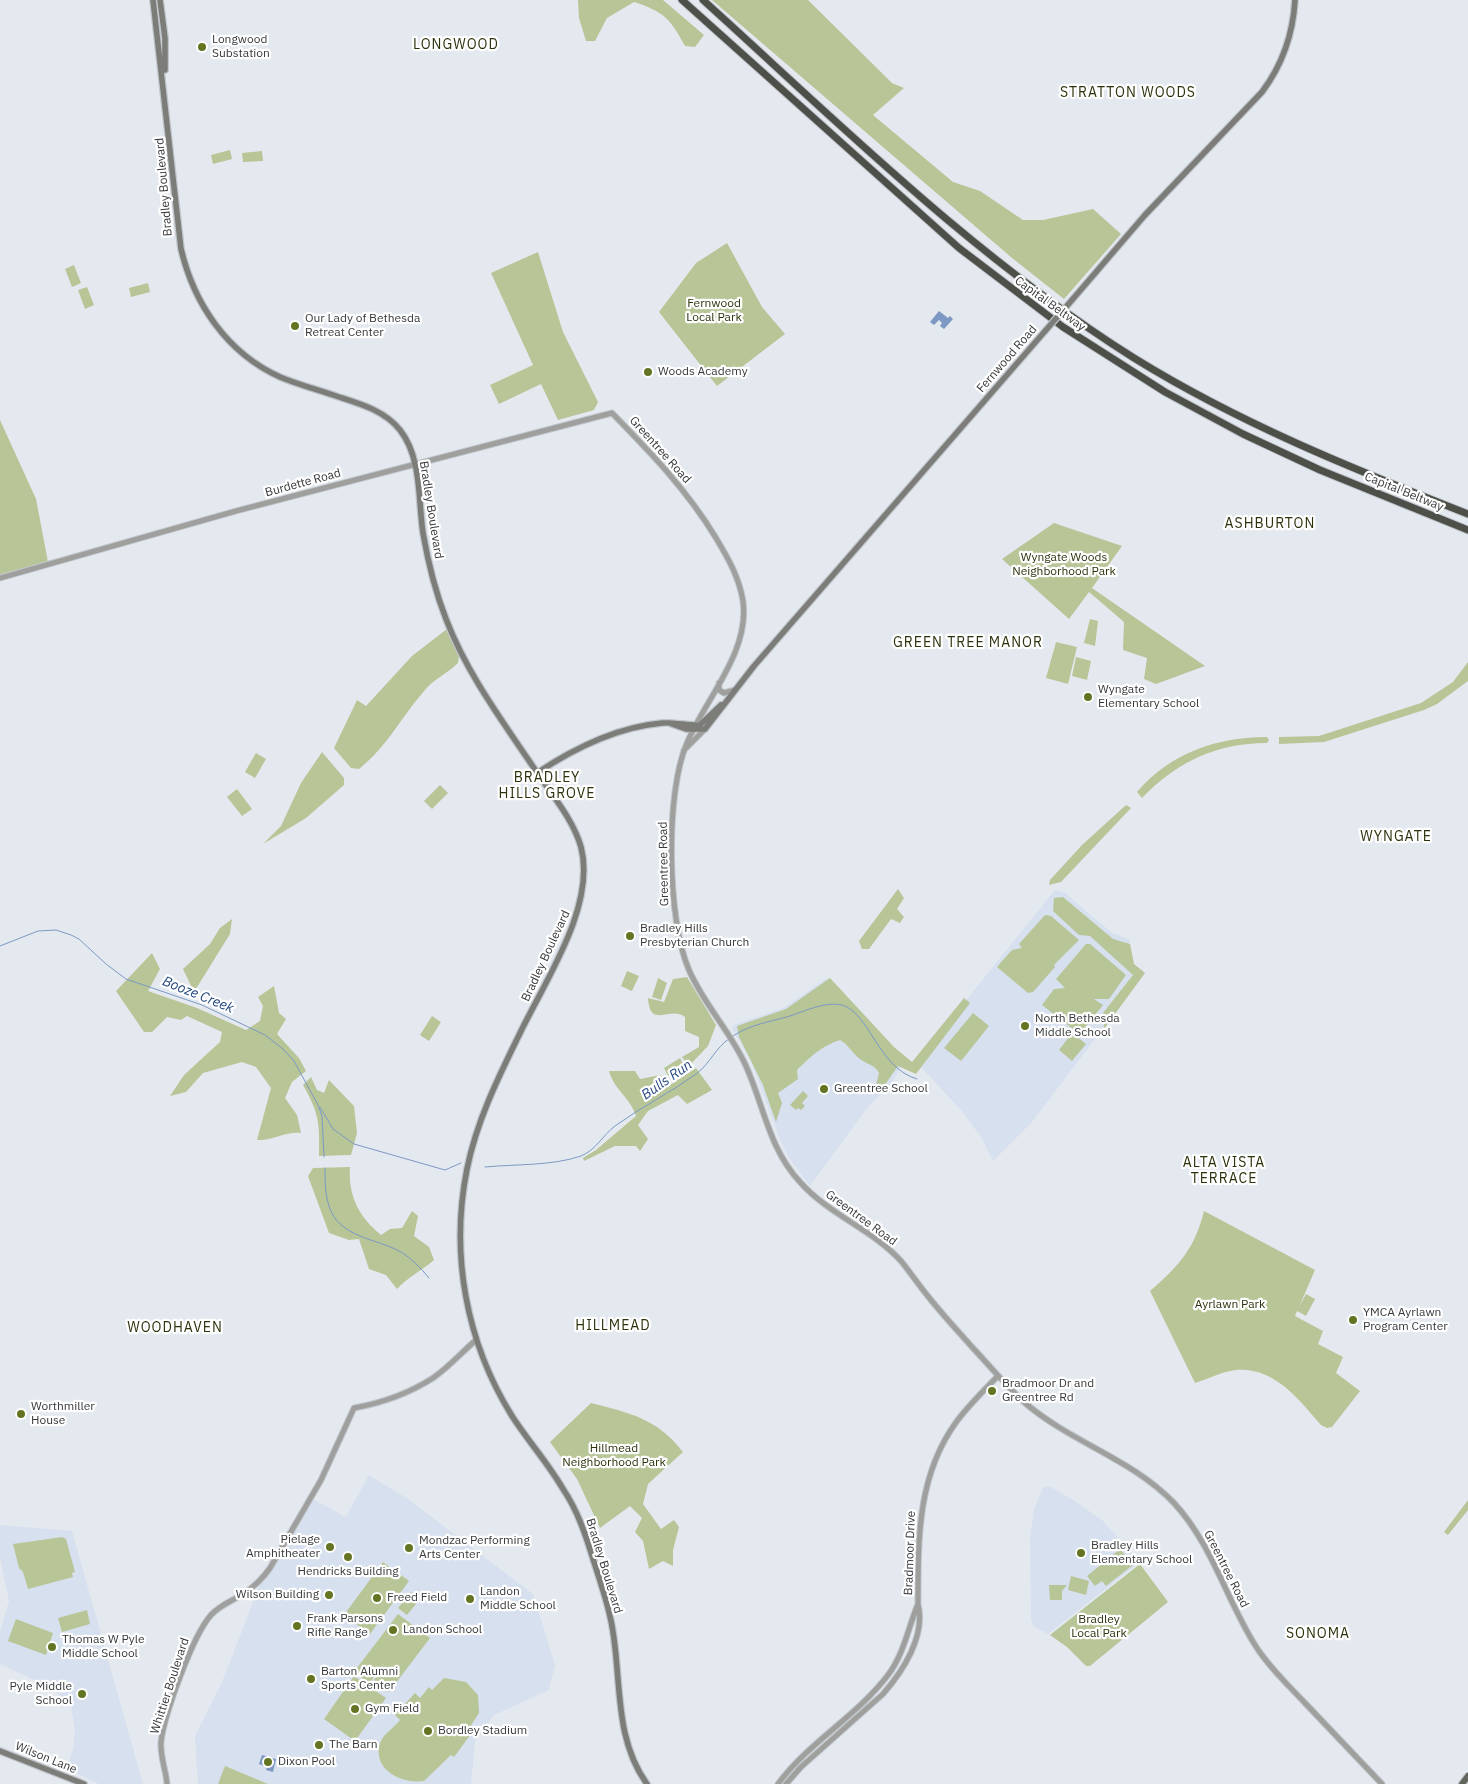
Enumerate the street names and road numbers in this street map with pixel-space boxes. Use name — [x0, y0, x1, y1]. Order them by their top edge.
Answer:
street label: Bradley Boulevard — [153, 137, 175, 237]
street label: Capital Beltway — [1012, 274, 1088, 334]
street label: Fernwood Road — [974, 323, 1040, 395]
street label: Greentree Road — [626, 414, 694, 486]
street label: Bradley Boulevard — [416, 460, 446, 560]
street label: Burdette Road — [264, 466, 342, 500]
street label: Capital Beltway — [1362, 470, 1446, 514]
street label: Greentree Road — [656, 821, 672, 907]
street label: Bradley Boulevard — [519, 908, 573, 1004]
street label: Greentree Road — [822, 1187, 900, 1249]
street label: Bradmoor Drive — [901, 1510, 919, 1596]
street label: Bradley Boulevard — [583, 1517, 625, 1615]
street label: Greentree Road — [1200, 1528, 1252, 1610]
street label: Whittier Boulevard — [148, 1636, 192, 1736]
street label: Wilson Lane — [13, 1739, 79, 1777]

